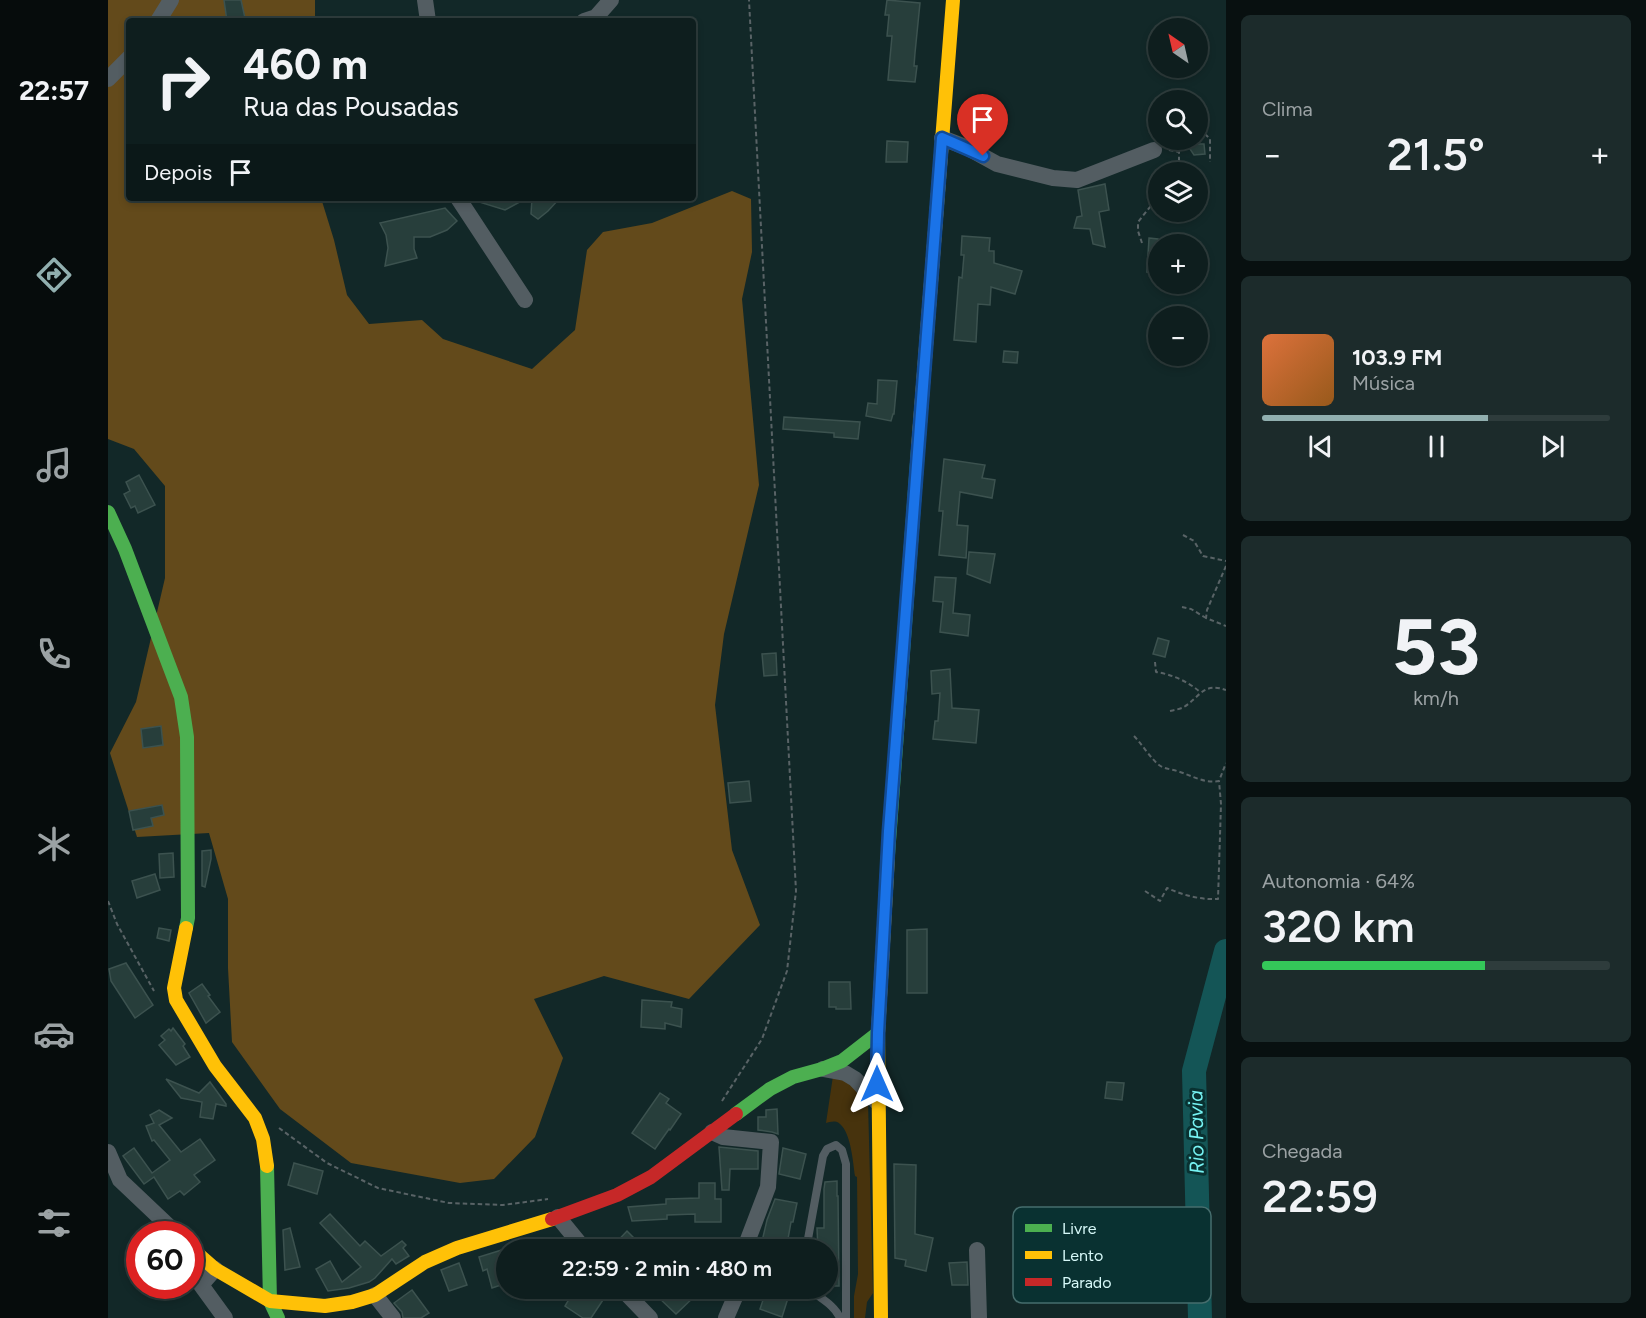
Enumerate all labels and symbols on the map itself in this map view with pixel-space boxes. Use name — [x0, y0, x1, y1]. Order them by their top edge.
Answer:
north arrow — [1148, 18, 1208, 78]
pin — [957, 94, 1008, 156]
position arrow — [845, 1052, 909, 1116]
water label: Rio Pavia — [1183, 1090, 1209, 1174]
legend — [1013, 1207, 1211, 1303]
text: Livre — [1062, 1219, 1097, 1238]
speed limit sign: 60 — [126, 1221, 204, 1299]
text: Lento — [1062, 1246, 1103, 1265]
text: Parado — [1062, 1273, 1112, 1292]

